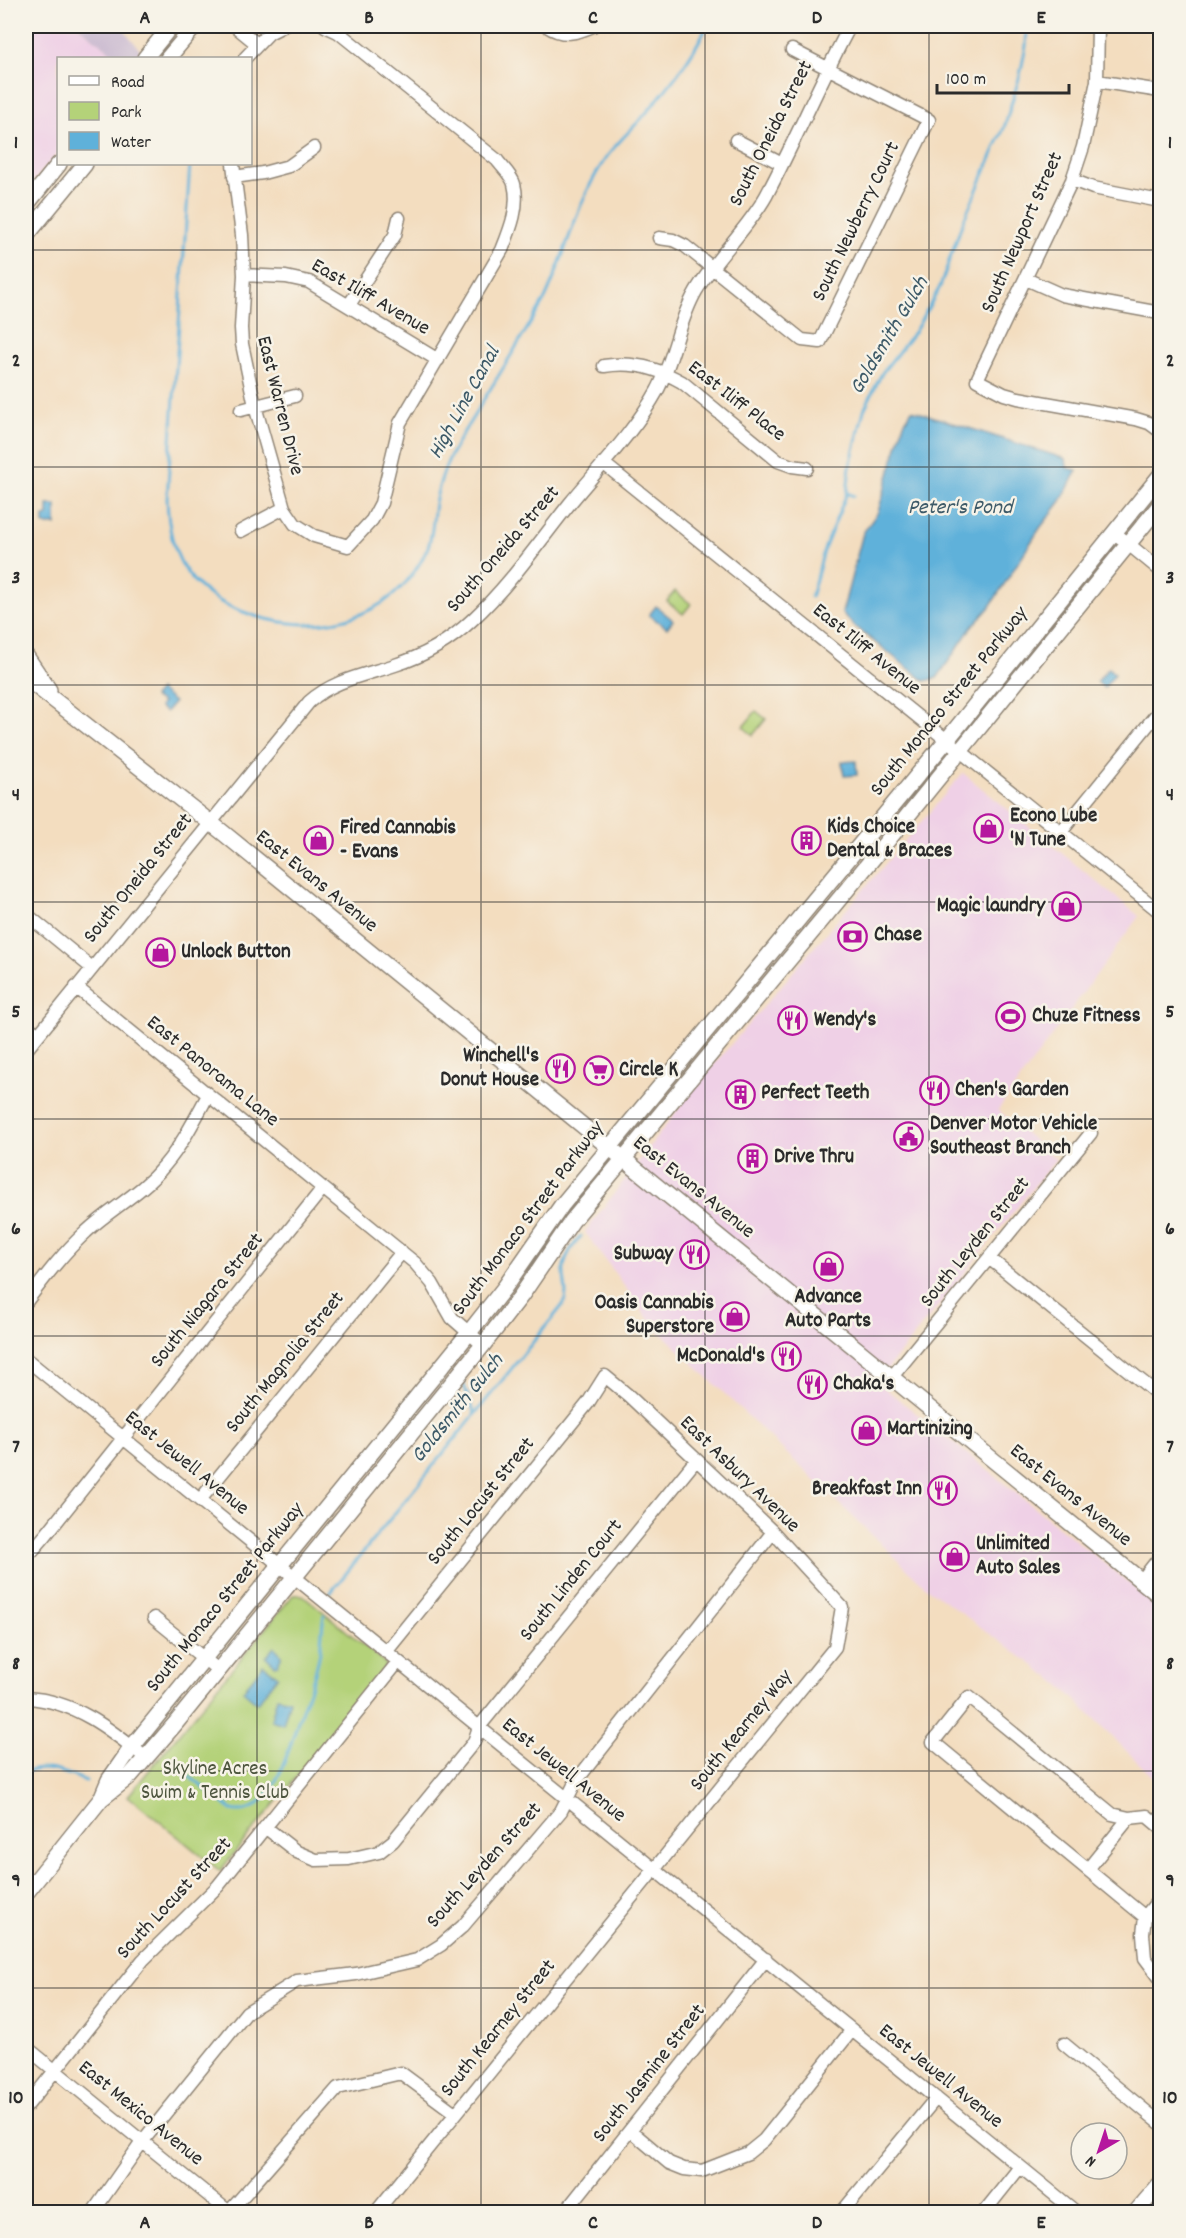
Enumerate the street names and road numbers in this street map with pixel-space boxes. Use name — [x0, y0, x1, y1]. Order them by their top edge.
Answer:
street label: South Oneida Street — [722, 56, 822, 212]
street label: South Newberry Court — [805, 137, 909, 307]
street label: South Newport Street — [974, 147, 1072, 318]
street label: East Iliff Avenue — [305, 252, 435, 344]
street label: East Warren Drive — [247, 333, 311, 479]
street label: East Iliff Place — [681, 354, 791, 450]
street label: South Oneida Street — [440, 480, 568, 620]
street label: East Iliff Avenue — [805, 597, 927, 703]
street label: South Monaco Street Parkway — [864, 600, 1037, 804]
street label: South Oneida Street — [77, 807, 201, 951]
street label: East Evans Avenue — [248, 823, 384, 941]
street label: East Panorama Lane — [139, 1009, 285, 1135]
street label: South Monaco Street Parkway — [446, 1115, 613, 1323]
street label: East Evans Avenue — [625, 1129, 761, 1247]
street label: South Leyden Street — [914, 1171, 1038, 1315]
street label: South Niagara Street — [144, 1227, 272, 1375]
street label: South Magnolia Street — [219, 1285, 353, 1440]
street label: East Jewell Avenue — [117, 1404, 255, 1524]
street label: East Asbury Avenue — [672, 1409, 806, 1541]
street label: South Locust Street — [421, 1431, 543, 1573]
street label: East Evans Avenue — [1002, 1437, 1138, 1555]
street label: South Monaco Street Parkway — [140, 1496, 313, 1700]
street label: South Linden Court — [513, 1513, 631, 1649]
street label: South Kearney Way — [683, 1663, 801, 1798]
street label: East Jewell Avenue — [494, 1711, 632, 1831]
street label: South Leyden Street — [420, 1796, 550, 1936]
street label: South Locust Street — [110, 1831, 240, 1967]
street label: South Kearney Street — [434, 1953, 564, 2104]
street label: South Jasmine Street — [586, 1998, 714, 2150]
street label: East Jewell Avenue — [871, 2017, 1009, 2137]
street label: East Mexico Avenue — [71, 2054, 209, 2174]

